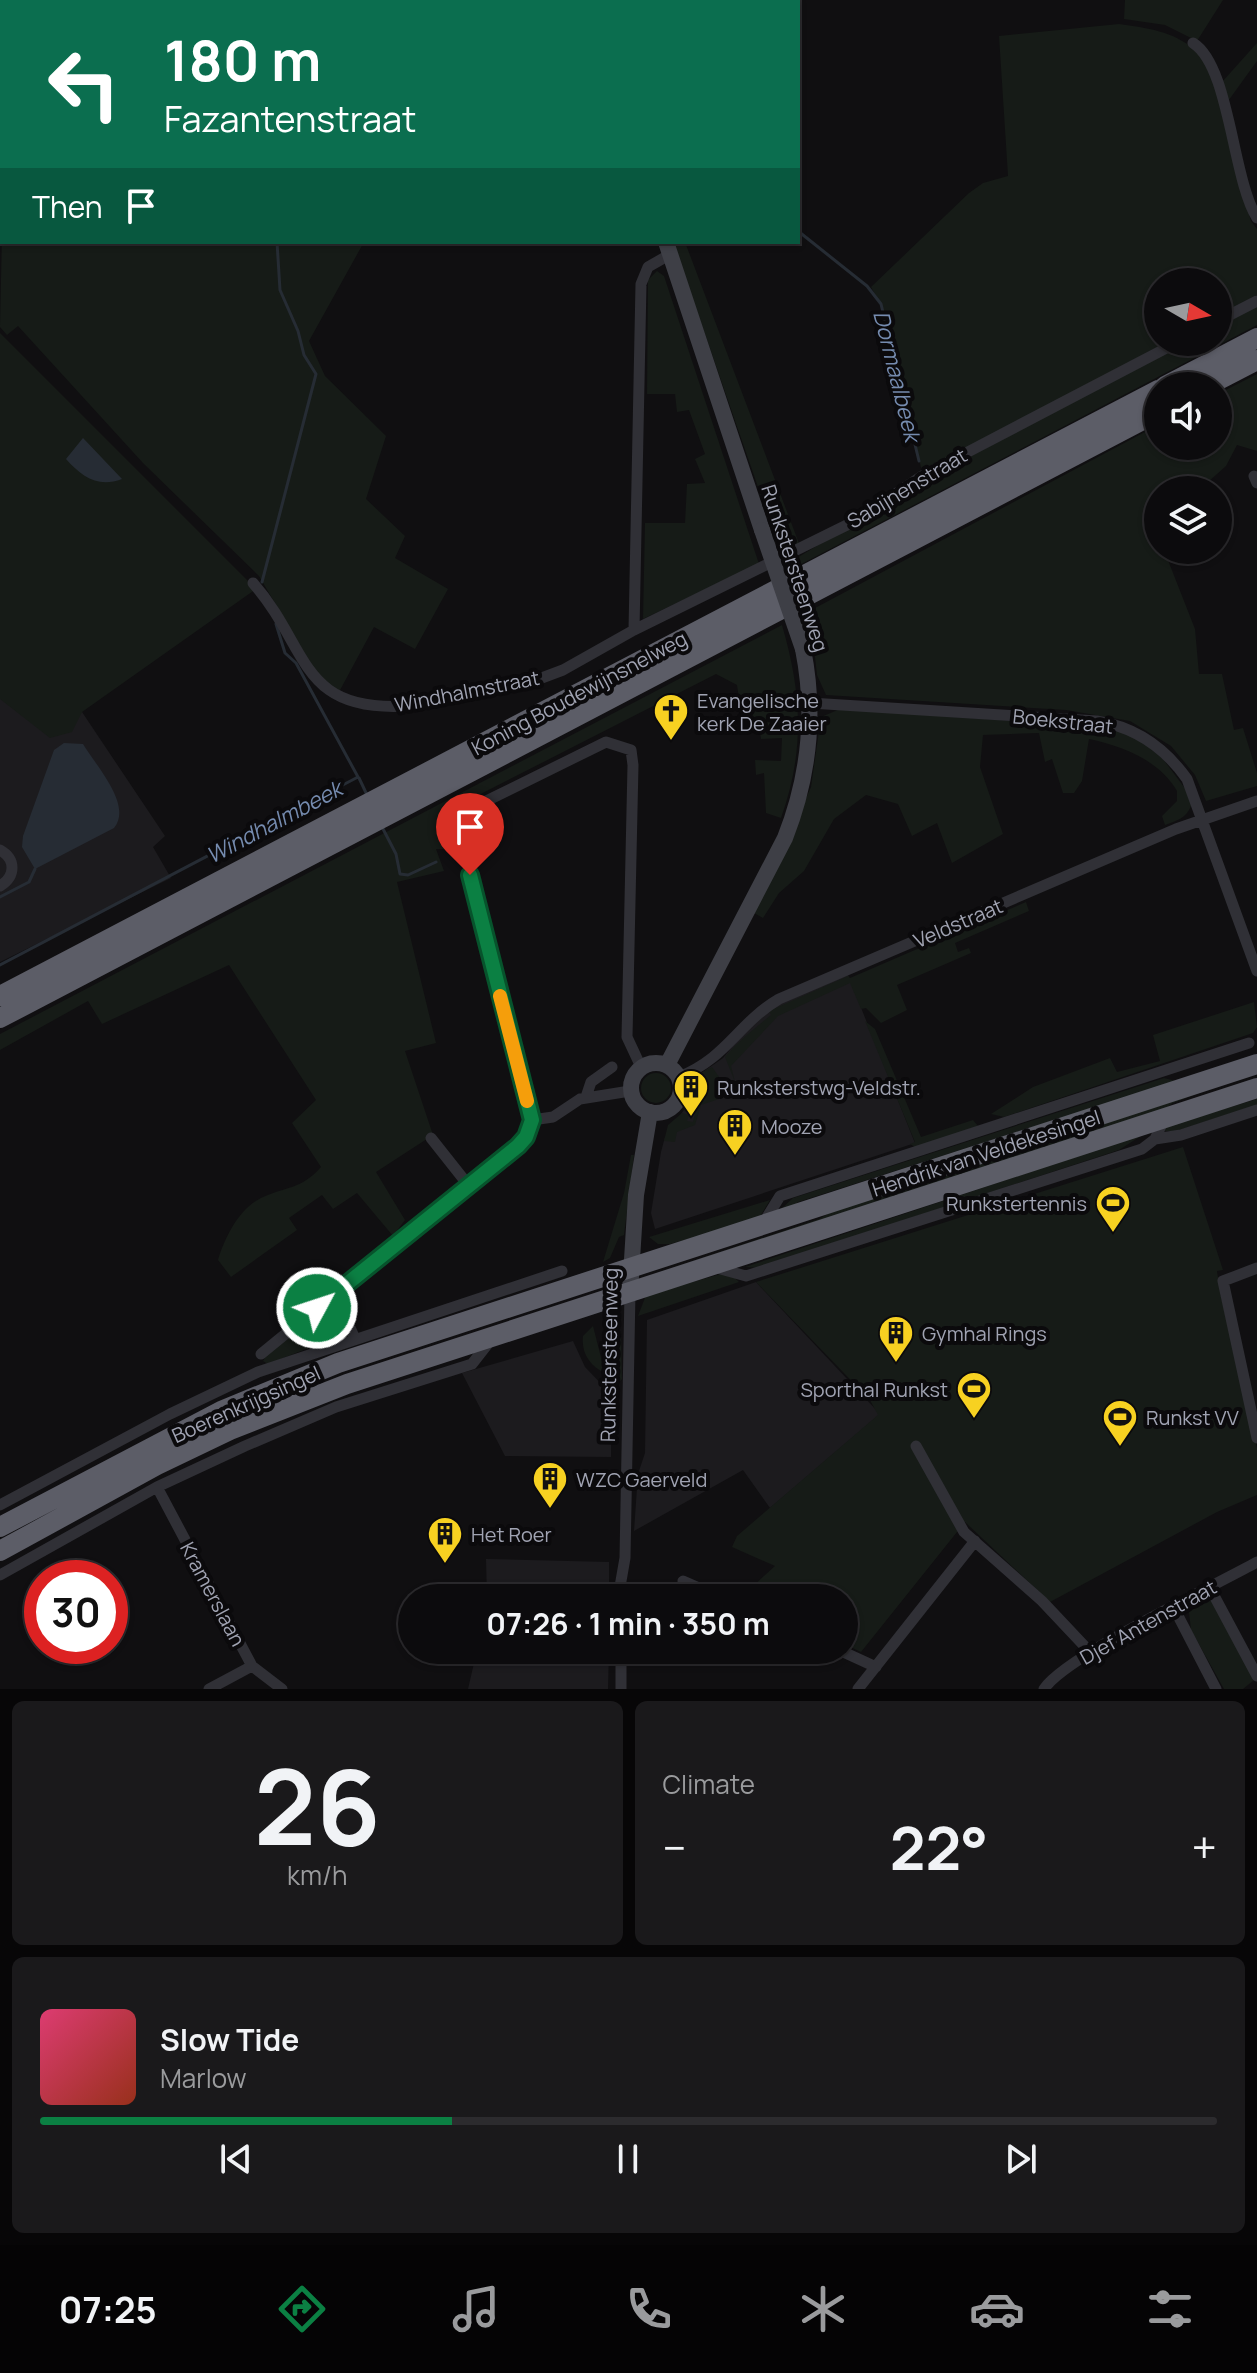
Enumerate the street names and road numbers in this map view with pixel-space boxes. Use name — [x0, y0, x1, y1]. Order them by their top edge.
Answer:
street label: Sabijnenstraat — [842, 442, 972, 534]
street label: Runkstersteenweg — [755, 481, 835, 655]
street label: Koning Boudewijnsnelweg — [467, 625, 691, 761]
street label: Windhalmstraat — [392, 664, 542, 718]
street label: Boekstraat — [1011, 702, 1115, 740]
street label: Veldstraat — [909, 892, 1007, 954]
street label: Hendrik van Veldekesingel — [868, 1103, 1104, 1203]
street label: Runkstersteenweg — [594, 1268, 624, 1442]
street label: Boerenkrijgsingel — [167, 1359, 325, 1449]
street label: Kramerslaan — [174, 1537, 252, 1651]
street label: Djef Antenstraat — [1075, 1573, 1221, 1671]

